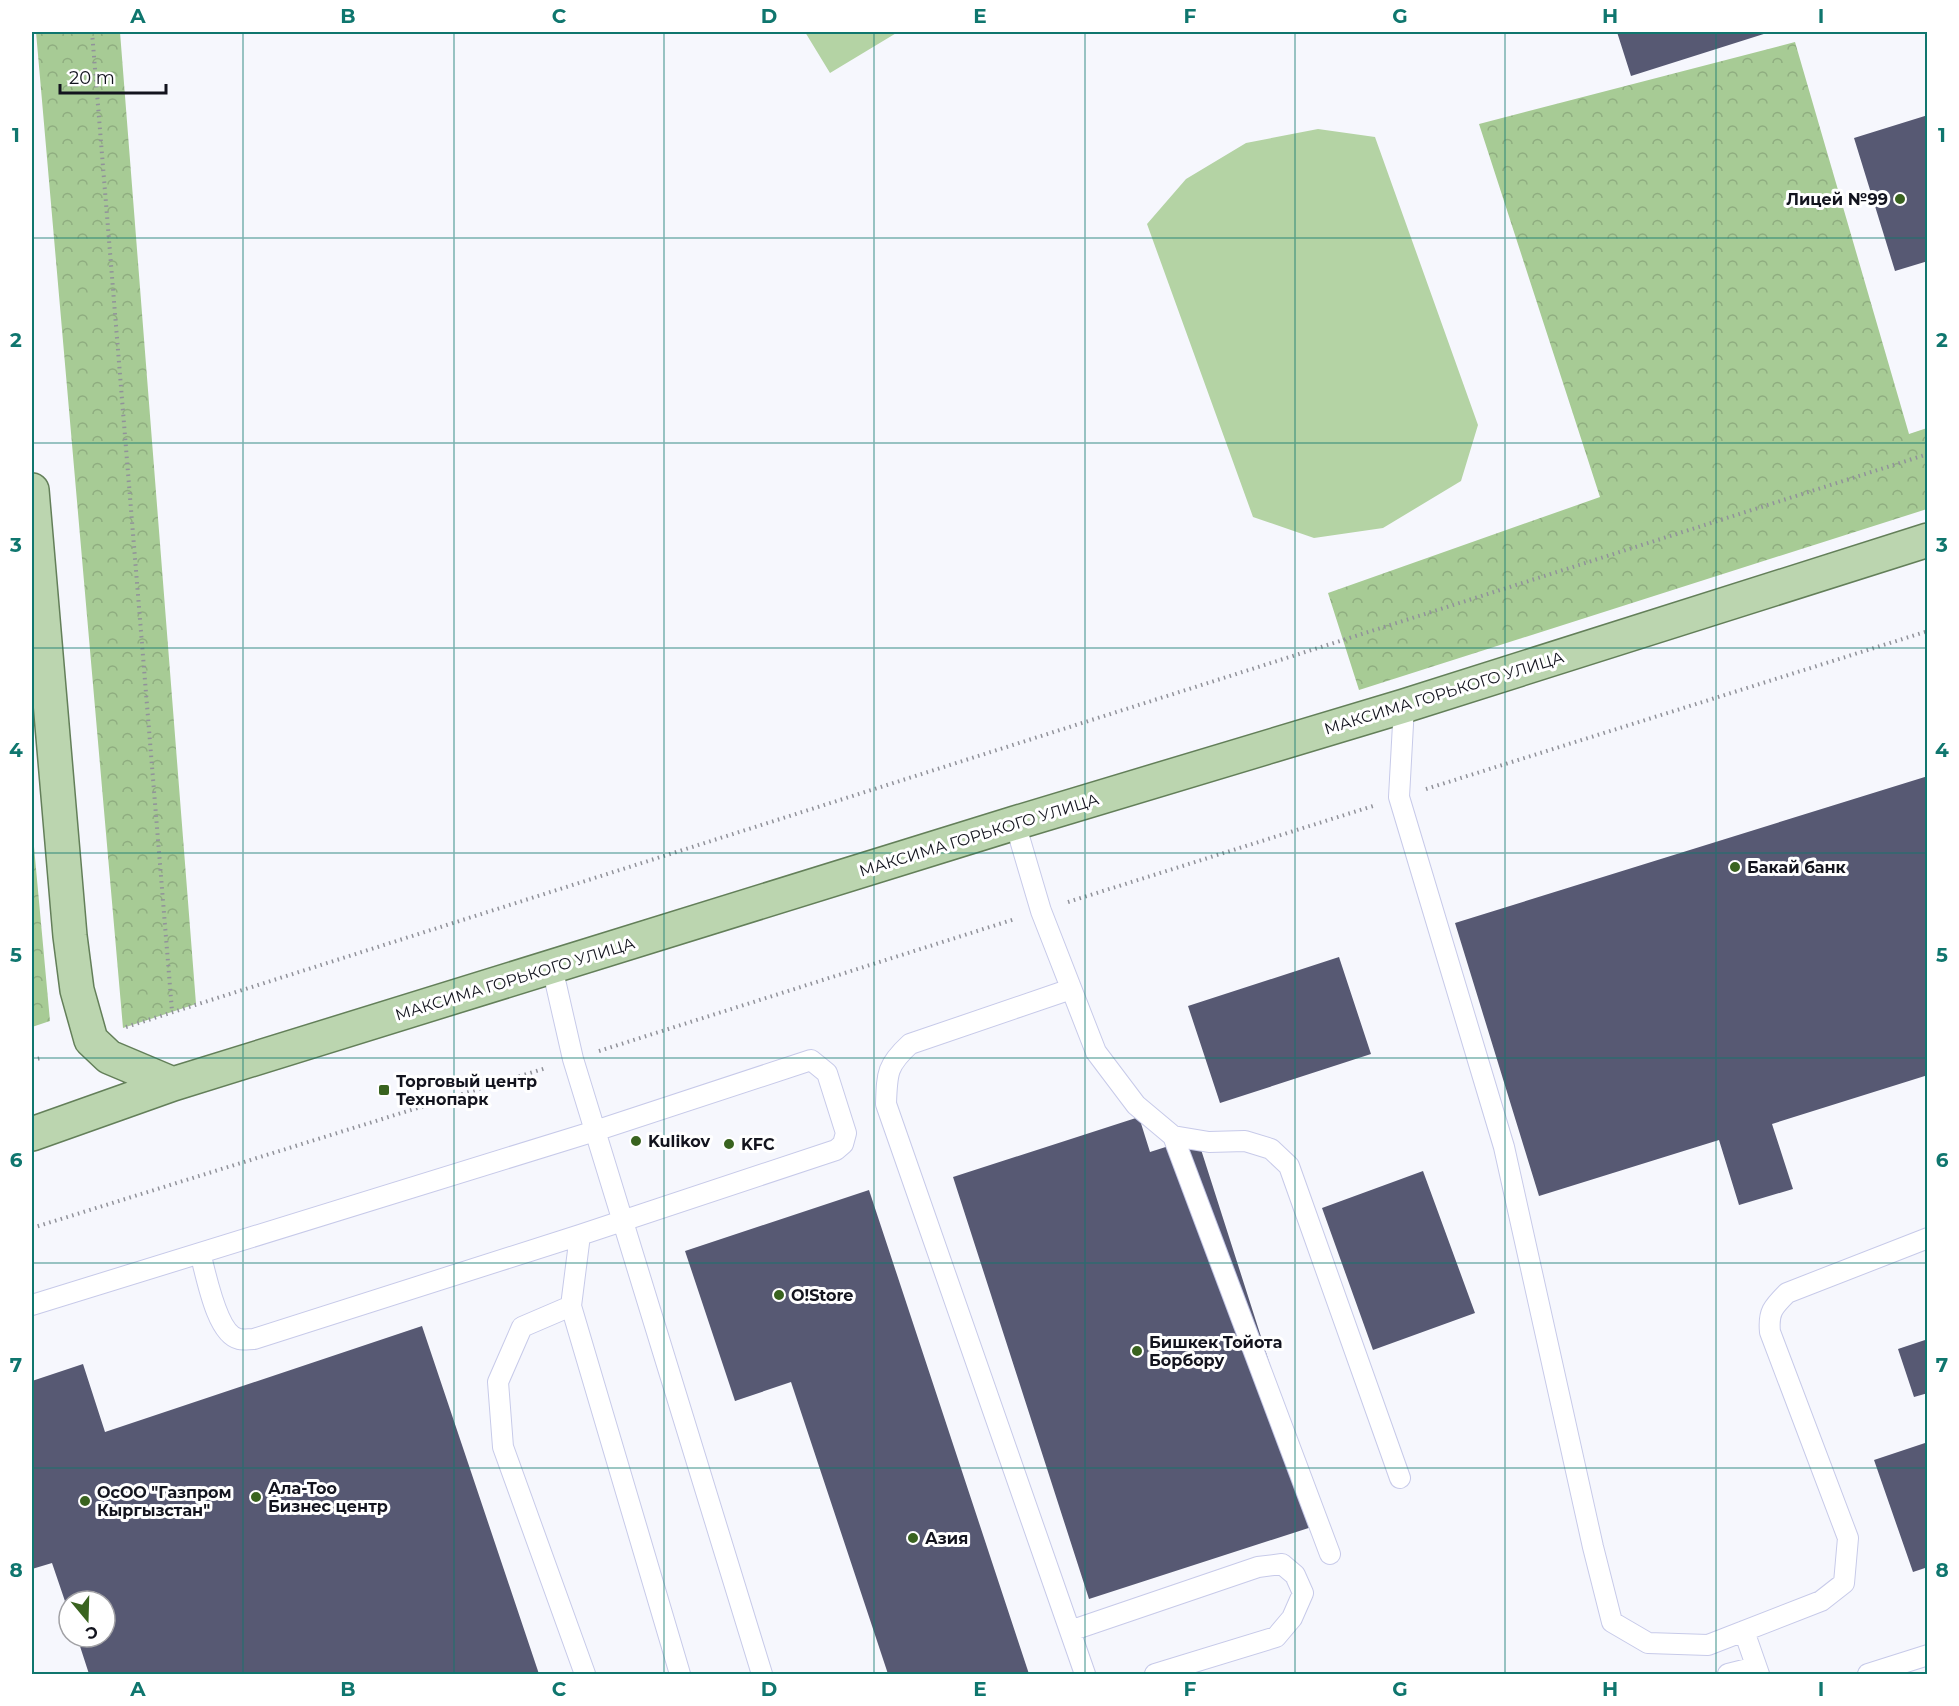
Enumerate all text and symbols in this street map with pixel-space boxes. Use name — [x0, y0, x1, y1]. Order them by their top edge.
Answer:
text: A — [129, 4, 146, 28]
text: B — [340, 4, 356, 28]
text: C — [552, 4, 567, 28]
text: D — [761, 4, 777, 28]
text: E — [973, 4, 987, 28]
text: F — [1184, 4, 1197, 28]
text: G — [1392, 4, 1408, 28]
text: H — [1602, 4, 1618, 28]
text: I — [1818, 4, 1824, 28]
scale bar — [60, 57, 166, 95]
text: 20 m — [69, 67, 115, 89]
text: 1 — [12, 123, 20, 147]
text: 1 — [1938, 123, 1946, 147]
place label: Лицей №99 — [1786, 190, 1888, 209]
marker: Лицей №99 — [1893, 192, 1907, 206]
text: 2 — [10, 328, 22, 352]
text: 2 — [1936, 328, 1948, 352]
text: 3 — [9, 533, 22, 557]
text: 3 — [1935, 533, 1948, 557]
street label: МАКСИМА ГОРЬКОГО УЛИЦА — [1322, 647, 1566, 739]
text: 4 — [9, 738, 23, 762]
text: 4 — [1935, 738, 1949, 762]
street label: МАКСИМА ГОРЬКОГО УЛИЦА — [857, 789, 1101, 881]
place label: Бакай банк — [1747, 858, 1847, 877]
marker: Бакай банк — [1728, 860, 1742, 874]
street label: МАКСИМА ГОРЬКОГО УЛИЦА — [393, 933, 637, 1025]
text: 5 — [10, 943, 22, 967]
text: 5 — [1936, 943, 1948, 967]
place label: Торговый центр Технопарк — [396, 1072, 537, 1109]
marker: Торговый центр Технопарк — [377, 1083, 391, 1097]
place label: Kulikov — [648, 1132, 711, 1151]
marker: Kulikov — [629, 1134, 643, 1148]
place label: KFC — [741, 1135, 775, 1154]
marker: KFC — [722, 1137, 736, 1151]
text: 6 — [10, 1148, 23, 1172]
text: 6 — [1936, 1148, 1949, 1172]
place label: O!Store — [791, 1286, 853, 1305]
marker: O!Store — [772, 1288, 786, 1302]
place label: Бишкек Тойота Борбору — [1149, 1333, 1282, 1370]
marker: Бишкек Тойота Борбору — [1130, 1344, 1144, 1358]
text: 7 — [10, 1353, 22, 1377]
text: 7 — [1936, 1353, 1948, 1377]
place label: Ала-Тоо Бизнес центр — [268, 1479, 388, 1516]
place label: ОсОО "Газпром Кыргызстан" — [97, 1483, 232, 1520]
marker: Ала-Тоо Бизнес центр — [249, 1490, 263, 1504]
marker: ОсОО "Газпром Кыргызстан" — [78, 1494, 92, 1508]
place label: Азия — [925, 1529, 968, 1548]
marker: Азия — [906, 1531, 920, 1545]
text: 8 — [9, 1558, 23, 1582]
text: 8 — [1935, 1558, 1949, 1582]
north arrow — [57, 1589, 117, 1649]
text: С — [83, 1622, 100, 1644]
text: A — [129, 1677, 146, 1701]
text: B — [340, 1677, 356, 1701]
text: C — [552, 1677, 567, 1701]
text: D — [761, 1677, 777, 1701]
text: E — [973, 1677, 987, 1701]
text: F — [1184, 1677, 1197, 1701]
text: G — [1392, 1677, 1408, 1701]
text: H — [1602, 1677, 1618, 1701]
text: I — [1818, 1677, 1824, 1701]

